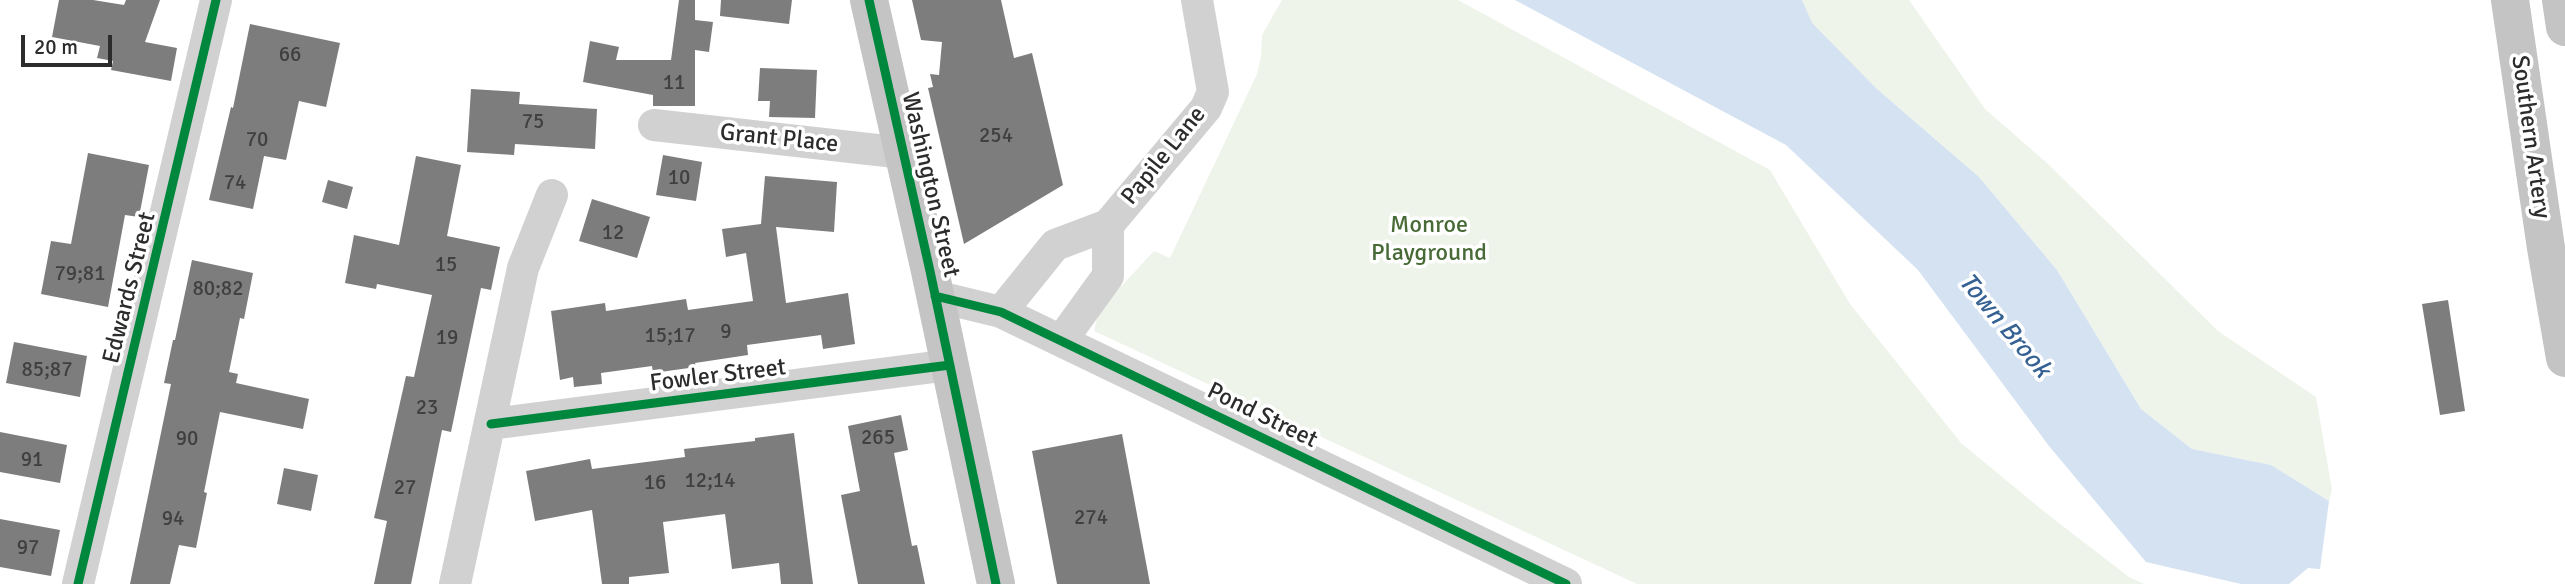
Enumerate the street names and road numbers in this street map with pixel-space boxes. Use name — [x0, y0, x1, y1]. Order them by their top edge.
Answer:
street label: Southern Artery — [2504, 54, 2556, 220]
street label: Washington Street — [895, 90, 965, 280]
street label: Papile Lane — [1116, 101, 1212, 211]
street label: Grant Place — [718, 118, 840, 160]
street label: Edwards Street — [97, 209, 163, 367]
street label: Fowler Street — [648, 353, 788, 399]
street label: Pond Street — [1202, 377, 1322, 455]

